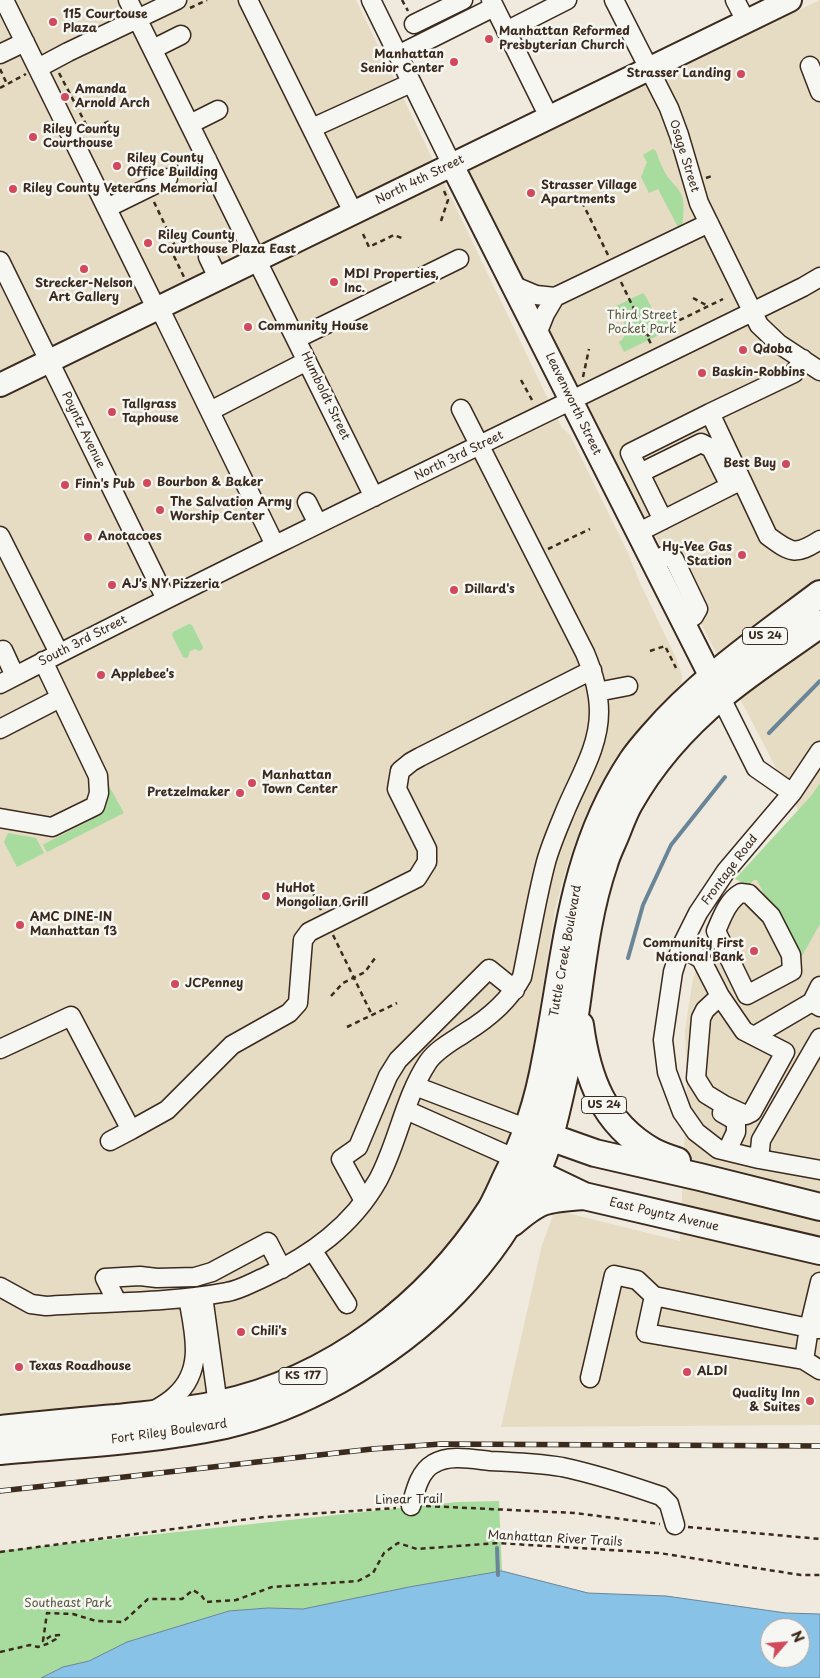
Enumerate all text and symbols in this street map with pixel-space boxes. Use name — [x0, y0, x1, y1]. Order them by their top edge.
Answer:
place label: 115 Courtouse Plaza — [63, 8, 147, 36]
marker: 115 Courtouse Plaza — [47, 16, 59, 28]
place label: Manhattan Reformed Presbyterian Church — [499, 25, 630, 53]
marker: Manhattan Reformed Presbyterian Church — [483, 33, 495, 45]
place label: Manhattan Senior Center — [360, 48, 444, 76]
marker: Manhattan Senior Center — [448, 56, 460, 68]
place label: Strasser Landing — [627, 67, 731, 81]
marker: Strasser Landing — [735, 68, 747, 80]
place label: Amanda Arnold Arch — [75, 83, 150, 111]
marker: Amanda Arnold Arch — [59, 91, 71, 103]
street label: Osage Street — [666, 118, 702, 194]
place label: Riley County Courthouse — [43, 123, 120, 151]
marker: Riley County Courthouse — [27, 131, 39, 143]
place label: Riley County Office Building — [127, 152, 218, 180]
street label: North 4th Street — [373, 152, 467, 208]
marker: Riley County Office Building — [111, 160, 123, 172]
place label: Strasser Village Apartments — [541, 179, 637, 207]
place label: Riley County Veterans Memorial — [23, 182, 217, 196]
marker: Riley County Veterans Memorial — [7, 183, 19, 195]
marker: Strasser Village Apartments — [525, 187, 537, 199]
place label: Riley County Courthouse Plaza East — [158, 229, 296, 257]
marker: Riley County Courthouse Plaza East — [142, 237, 154, 249]
marker: Strecker-Nelson Art Gallery — [78, 263, 90, 275]
place label: MDI Properties, Inc. — [344, 268, 439, 296]
marker: MDI Properties, Inc. — [328, 276, 340, 288]
place label: Strecker-Nelson Art Gallery — [35, 277, 133, 305]
park label: Third Street Pocket Park — [607, 309, 677, 337]
place label: Community House — [258, 320, 368, 334]
marker: Community House — [242, 321, 254, 333]
place label: Qdoba — [753, 343, 793, 357]
marker: Qdoba — [737, 344, 749, 356]
street label: Humboldt Street — [297, 350, 353, 442]
street label: Leavenworth Street — [542, 350, 604, 458]
place label: Baskin-Robbins — [712, 366, 805, 380]
marker: Baskin-Robbins — [696, 367, 708, 379]
street label: Poyntz Avenue — [58, 389, 108, 471]
place label: Tallgrass Taphouse — [122, 398, 179, 426]
marker: Tallgrass Taphouse — [106, 406, 118, 418]
street label: North 3rd Street — [412, 428, 506, 484]
place label: Best Buy — [723, 457, 776, 471]
marker: Best Buy — [780, 458, 792, 470]
place label: Bourbon & Baker — [157, 476, 263, 490]
marker: Bourbon & Baker — [141, 477, 153, 489]
place label: Finn's Pub — [75, 478, 135, 492]
marker: Finn's Pub — [59, 479, 71, 491]
place label: The Salvation Army Worship Center — [170, 496, 292, 524]
marker: The Salvation Army Worship Center — [154, 504, 166, 516]
place label: Anotacoes — [98, 530, 162, 544]
marker: Anotacoes — [82, 531, 94, 543]
place label: Hy-Vee Gas Station — [662, 541, 732, 569]
marker: Hy-Vee Gas Station — [736, 549, 748, 561]
place label: AJ's NY Pizzeria — [122, 578, 220, 592]
marker: AJ's NY Pizzeria — [106, 579, 118, 591]
place label: Dillard's — [464, 583, 515, 597]
marker: Dillard's — [448, 584, 460, 596]
street label: South 3rd Street — [37, 613, 129, 669]
road number: US 24 — [742, 628, 788, 644]
place label: Applebee's — [111, 668, 174, 682]
marker: Applebee's — [95, 669, 107, 681]
place label: Manhattan Town Center — [262, 769, 338, 797]
marker: Manhattan Town Center — [246, 777, 258, 789]
place label: Pretzelmaker — [147, 786, 230, 800]
marker: Pretzelmaker — [234, 787, 246, 799]
street label: Frontage Road — [699, 832, 761, 908]
place label: HuHot Mongolian Grill — [276, 882, 368, 910]
street label: Tuttle Creek Boulevard — [547, 884, 585, 1018]
marker: HuHot Mongolian Grill — [260, 890, 272, 902]
place label: AMC DINE-IN Manhattan 13 — [30, 911, 117, 939]
marker: AMC DINE-IN Manhattan 13 — [14, 919, 26, 931]
place label: Community First National Bank — [643, 937, 744, 965]
marker: Community First National Bank — [748, 945, 760, 957]
place label: JCPenney — [185, 977, 243, 991]
marker: JCPenney — [169, 978, 181, 990]
road number: US 24 — [582, 1096, 626, 1114]
street label: East Poyntz Avenue — [608, 1195, 720, 1235]
place label: Chili's — [251, 1325, 287, 1339]
marker: Chili's — [235, 1326, 247, 1338]
place label: Texas Roadhouse — [29, 1360, 131, 1374]
marker: Texas Roadhouse — [13, 1361, 25, 1373]
place label: ALDI — [697, 1365, 727, 1379]
marker: ALDI — [681, 1366, 693, 1378]
road number: KS 177 — [279, 1368, 327, 1384]
place label: Quality Inn & Suites — [732, 1387, 800, 1415]
marker: Quality Inn & Suites — [804, 1395, 816, 1407]
street label: Fort Riley Boulevard — [110, 1417, 228, 1447]
street label: Linear Trail — [375, 1492, 443, 1508]
street label: Manhattan River Trails — [487, 1528, 623, 1550]
park label: Southeast Park — [24, 1597, 112, 1611]
north arrow — [760, 1618, 810, 1668]
text: N — [786, 1627, 810, 1646]

